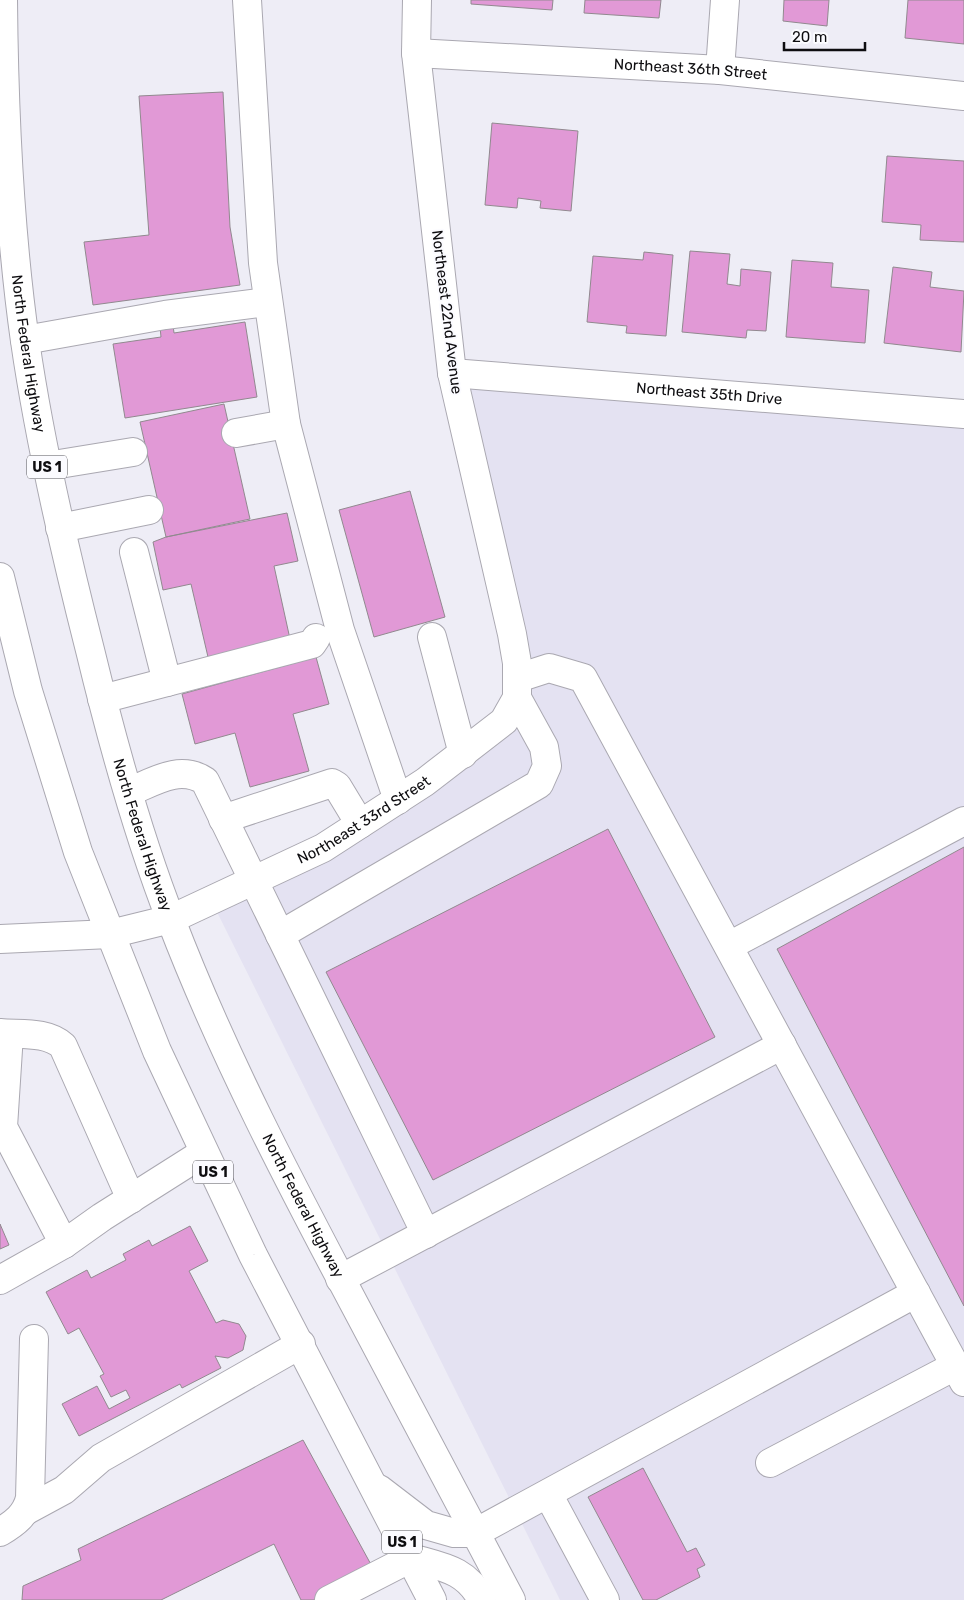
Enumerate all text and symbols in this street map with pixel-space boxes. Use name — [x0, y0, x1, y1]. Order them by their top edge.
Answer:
scale bar — [784, 20, 865, 52]
text: 20 m — [792, 28, 827, 46]
street label: Northeast 36th Street — [613, 55, 768, 84]
street label: Northeast 22nd Avenue — [428, 229, 466, 395]
street label: North Federal Highway — [8, 274, 49, 434]
street label: Northeast 35th Drive — [635, 379, 783, 408]
road number: US 1 — [27, 456, 67, 478]
street label: North Federal Highway — [109, 756, 176, 914]
street label: Northeast 33rd Street — [294, 772, 434, 868]
street label: North Federal Highway — [259, 1131, 348, 1281]
road number: US 1 — [193, 1160, 233, 1184]
road number: US 1 — [382, 1530, 422, 1554]

